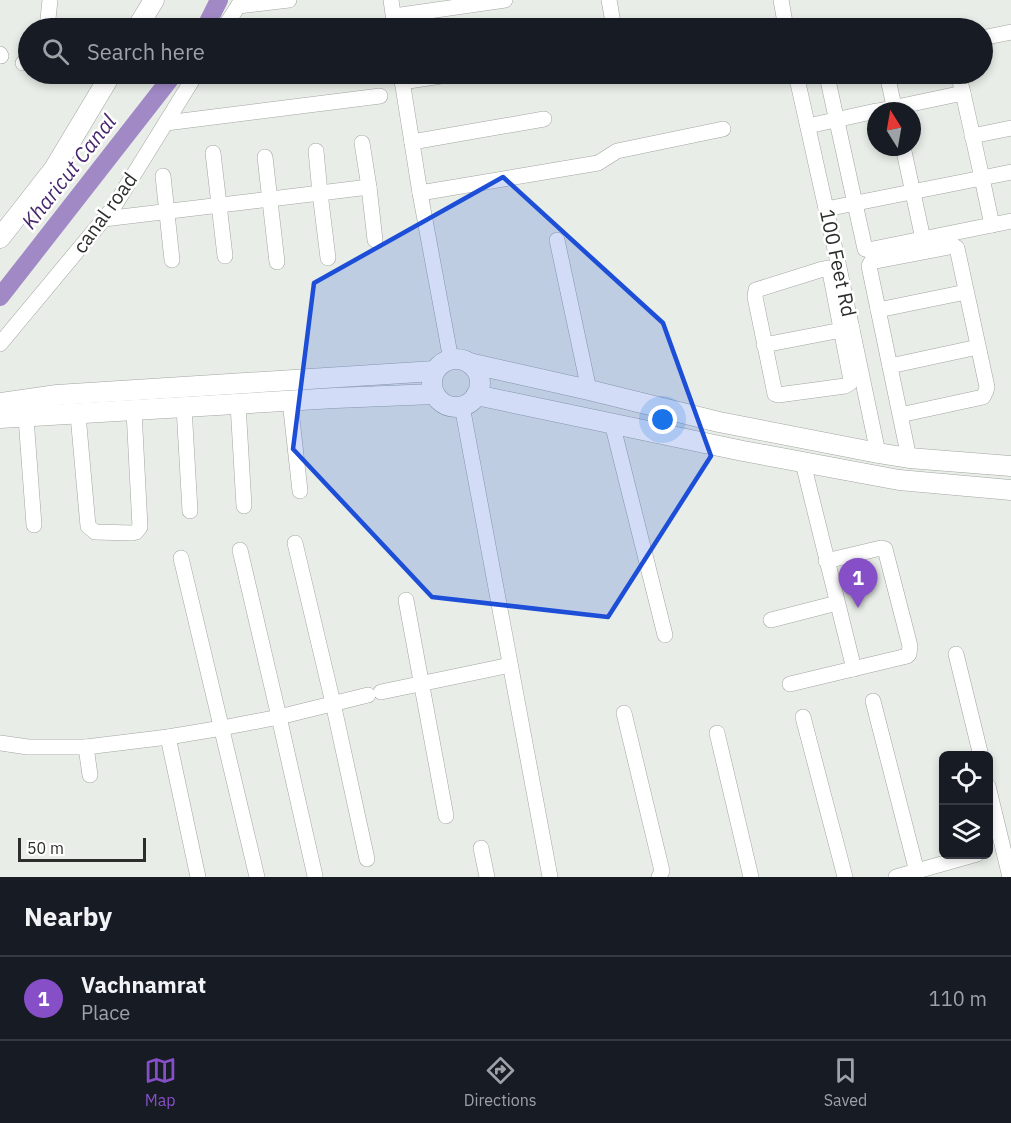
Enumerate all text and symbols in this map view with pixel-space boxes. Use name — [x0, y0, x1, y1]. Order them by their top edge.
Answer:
search box — [18, 18, 993, 84]
icon: search — [39, 35, 72, 68]
text: Search here — [87, 37, 205, 66]
north arrow — [867, 102, 921, 156]
water label: Kharicut Canal — [15, 108, 122, 234]
street label: canal road — [66, 167, 143, 259]
street label: 100 Feet Rd — [814, 207, 863, 319]
your location — [648, 405, 677, 434]
pin: 1 — [838, 558, 878, 608]
map controls — [939, 751, 993, 859]
button: locate — [939, 751, 993, 805]
button: layers — [939, 805, 993, 859]
scale bar — [18, 835, 146, 862]
text: 50 m — [27, 838, 64, 858]
text: Nearby — [24, 899, 112, 933]
text: Vachnamrat — [81, 970, 206, 999]
text: 1 — [38, 985, 50, 1012]
text: 110 m — [929, 985, 987, 1012]
text: Place — [81, 999, 130, 1026]
tab: Map — [144, 1054, 177, 1110]
tab: Directions — [464, 1054, 537, 1110]
tab: Saved — [824, 1054, 867, 1110]

